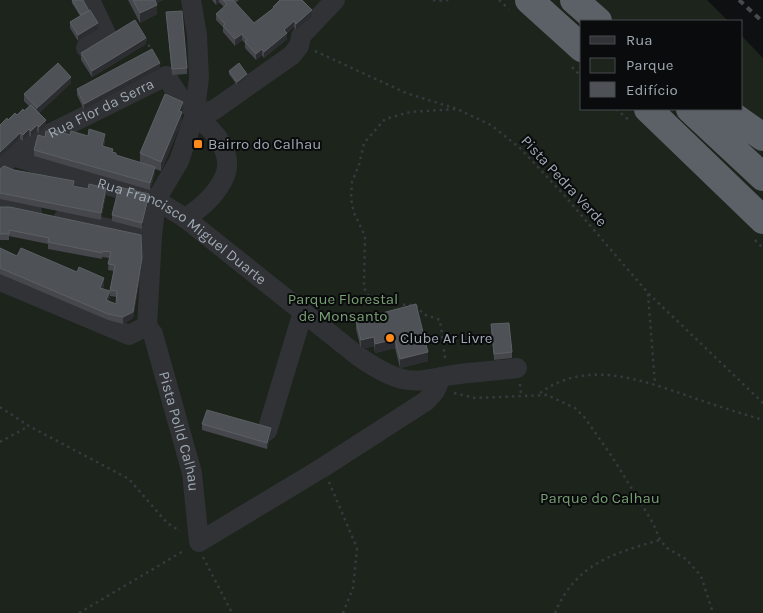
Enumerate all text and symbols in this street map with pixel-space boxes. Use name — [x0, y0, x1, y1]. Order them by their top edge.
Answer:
legend — [580, 20, 743, 110]
text: Rua — [626, 31, 653, 49]
text: Parque — [626, 56, 674, 74]
street label: Rua Flor da Serra — [45, 74, 157, 142]
text: Edifício — [626, 81, 678, 99]
street label: Pista Pedra Verde — [517, 132, 611, 230]
place label: Bairro do Calhau — [208, 135, 321, 153]
marker: Bairro do Calhau — [192, 138, 204, 150]
street label: Rua Francisco Miguel Duarte — [95, 174, 270, 288]
park label: Parque Florestal de Monsanto — [288, 290, 398, 325]
place label: Clube Ar Livre — [400, 329, 492, 347]
marker: Clube Ar Livre — [384, 332, 396, 344]
street label: Pista Polld Calhau — [155, 369, 203, 492]
park label: Parque do Calhau — [540, 489, 660, 507]

